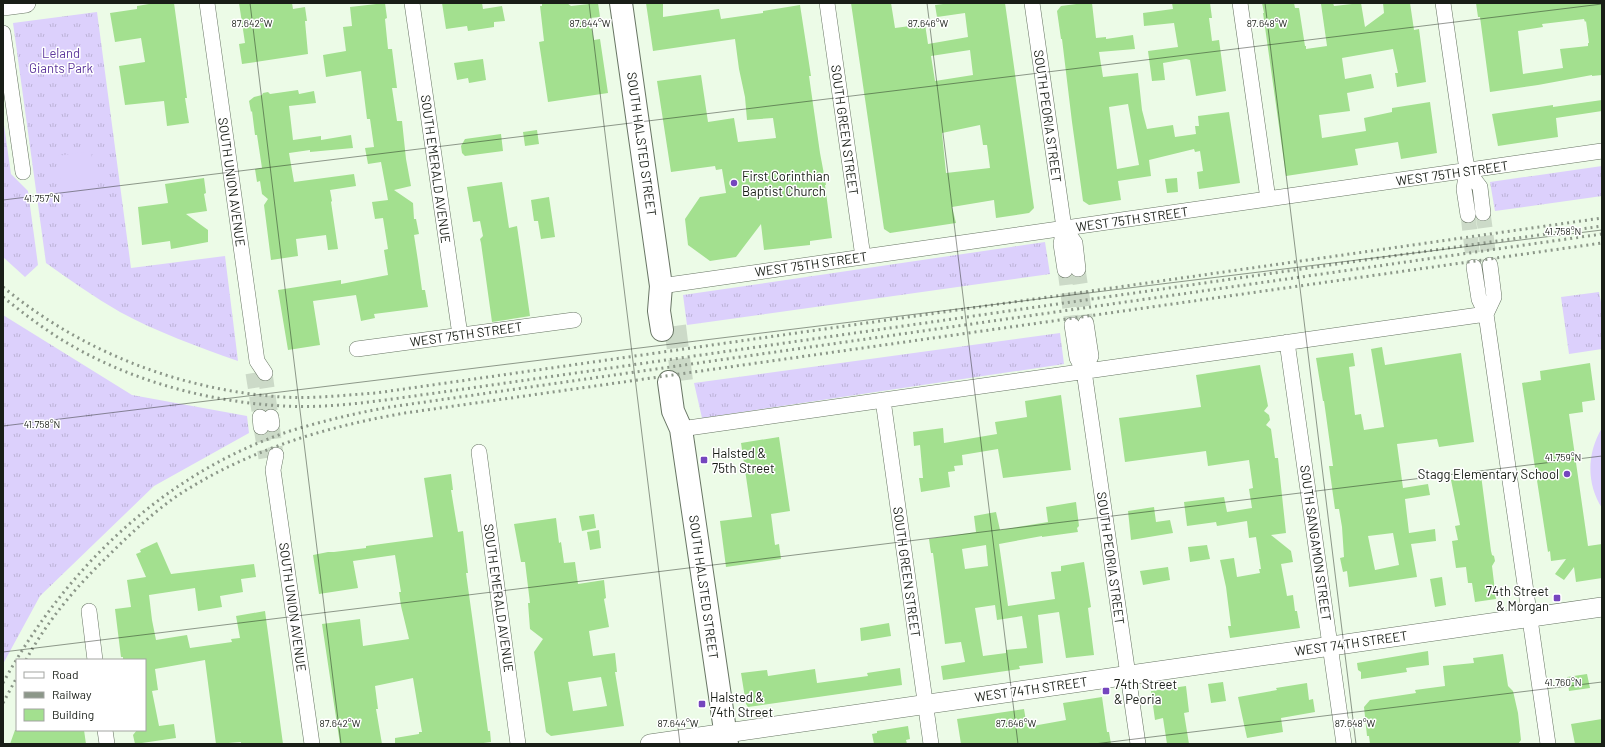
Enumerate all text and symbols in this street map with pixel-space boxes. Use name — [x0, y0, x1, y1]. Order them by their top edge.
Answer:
text: 87.642°W — [232, 17, 273, 29]
text: 87.644°W — [569, 17, 611, 29]
text: 87.646°W — [908, 17, 949, 29]
text: 87.648°W — [1247, 17, 1288, 29]
park label: Leland Giants Park — [29, 45, 94, 76]
street label: SOUTH PEORIA STREET — [1031, 49, 1065, 183]
street label: SOUTH GREEN STREET — [828, 64, 862, 196]
street label: SOUTH HALSTED STREET — [624, 71, 660, 217]
street label: SOUTH EMERALD AVENUE — [418, 94, 454, 244]
street label: SOUTH UNION AVENUE — [215, 116, 249, 248]
street label: WEST 75TH STREET — [1395, 157, 1509, 189]
place label: First Corinthian Baptist Church — [742, 168, 830, 199]
marker: First Corinthian Baptist Church — [729, 178, 739, 188]
text: 41.757°N — [24, 192, 60, 204]
street label: WEST 75TH STREET — [1075, 203, 1189, 235]
text: 41.758°N — [1545, 225, 1581, 237]
street label: WEST 75TH STREET — [754, 248, 868, 280]
street label: WEST 75TH STREET — [409, 318, 523, 350]
text: 41.758°N — [24, 418, 60, 430]
place label: Halsted & 75th Street — [712, 445, 775, 476]
text: 41.759°N — [1545, 451, 1581, 463]
marker: Halsted & 75th Street — [699, 455, 709, 465]
street label: SOUTH SANGAMON STREET — [1297, 464, 1335, 622]
place label: Stagg Elementary School — [1418, 466, 1559, 482]
marker: Stagg Elementary School — [1562, 469, 1572, 479]
street label: SOUTH PEORIA STREET — [1094, 491, 1128, 625]
street label: SOUTH GREEN STREET — [890, 506, 924, 638]
street label: SOUTH HALSTED STREET — [686, 514, 722, 660]
street label: SOUTH EMERALD AVENUE — [481, 523, 517, 673]
street label: SOUTH UNION AVENUE — [276, 541, 310, 673]
place label: 74th Street & Morgan — [1486, 583, 1549, 614]
marker: 74th Street & Morgan — [1552, 593, 1562, 603]
street label: WEST 74TH STREET — [1293, 627, 1409, 659]
legend — [16, 659, 146, 731]
text: Road — [52, 667, 79, 681]
street label: WEST 74TH STREET — [973, 673, 1089, 705]
place label: 74th Street & Peoria — [1114, 676, 1177, 707]
text: 41.760°N — [1545, 676, 1581, 688]
marker: 74th Street & Peoria — [1101, 686, 1111, 696]
text: Railway — [52, 687, 92, 701]
place label: Halsted & 74th Street — [710, 689, 773, 720]
marker: Halsted & 74th Street — [697, 699, 707, 709]
text: Building — [52, 707, 94, 721]
text: 87.642°W — [320, 717, 361, 729]
text: 87.644°W — [657, 717, 699, 729]
text: 87.646°W — [996, 717, 1037, 729]
text: 87.648°W — [1335, 717, 1376, 729]

